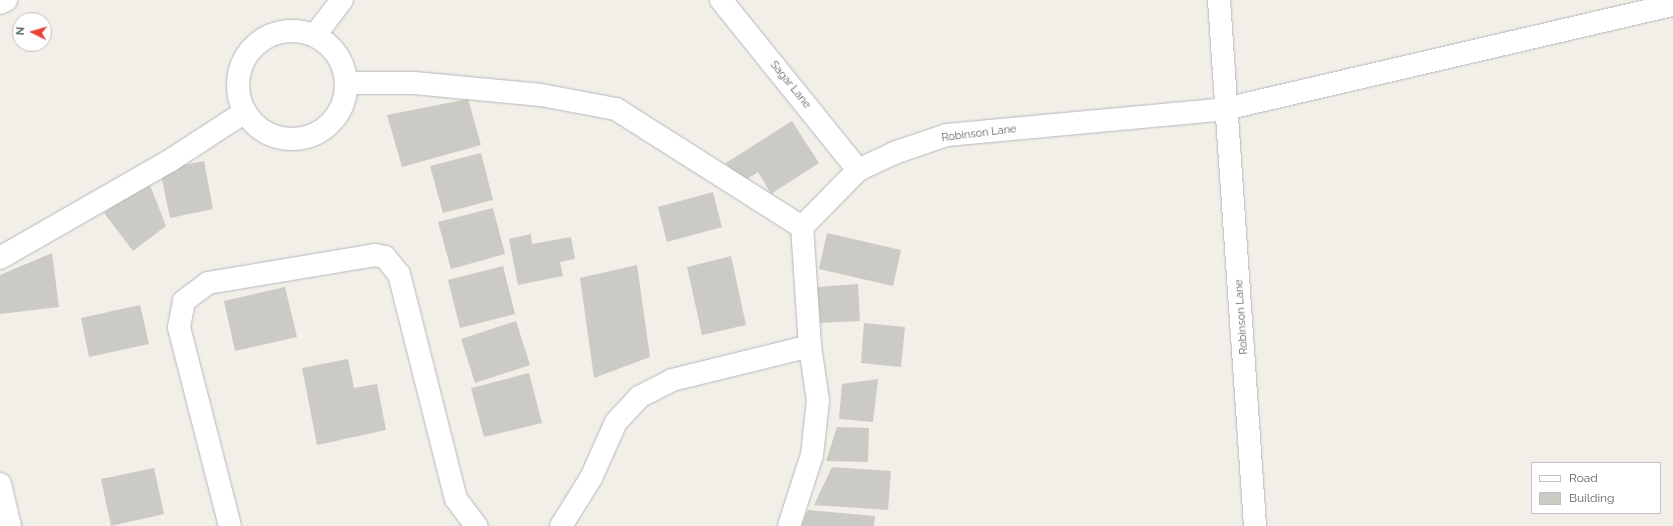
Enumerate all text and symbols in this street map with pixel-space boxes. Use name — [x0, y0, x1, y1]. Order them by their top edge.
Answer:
north arrow — [12, 12, 52, 52]
text: N — [14, 26, 27, 36]
street label: Sagar Lane — [767, 59, 813, 111]
street label: Robinson Lane — [941, 123, 1017, 145]
street label: Robinson Lane — [1233, 279, 1251, 355]
legend — [1531, 462, 1661, 514]
text: Road — [1569, 471, 1598, 485]
text: Building — [1569, 491, 1615, 505]

